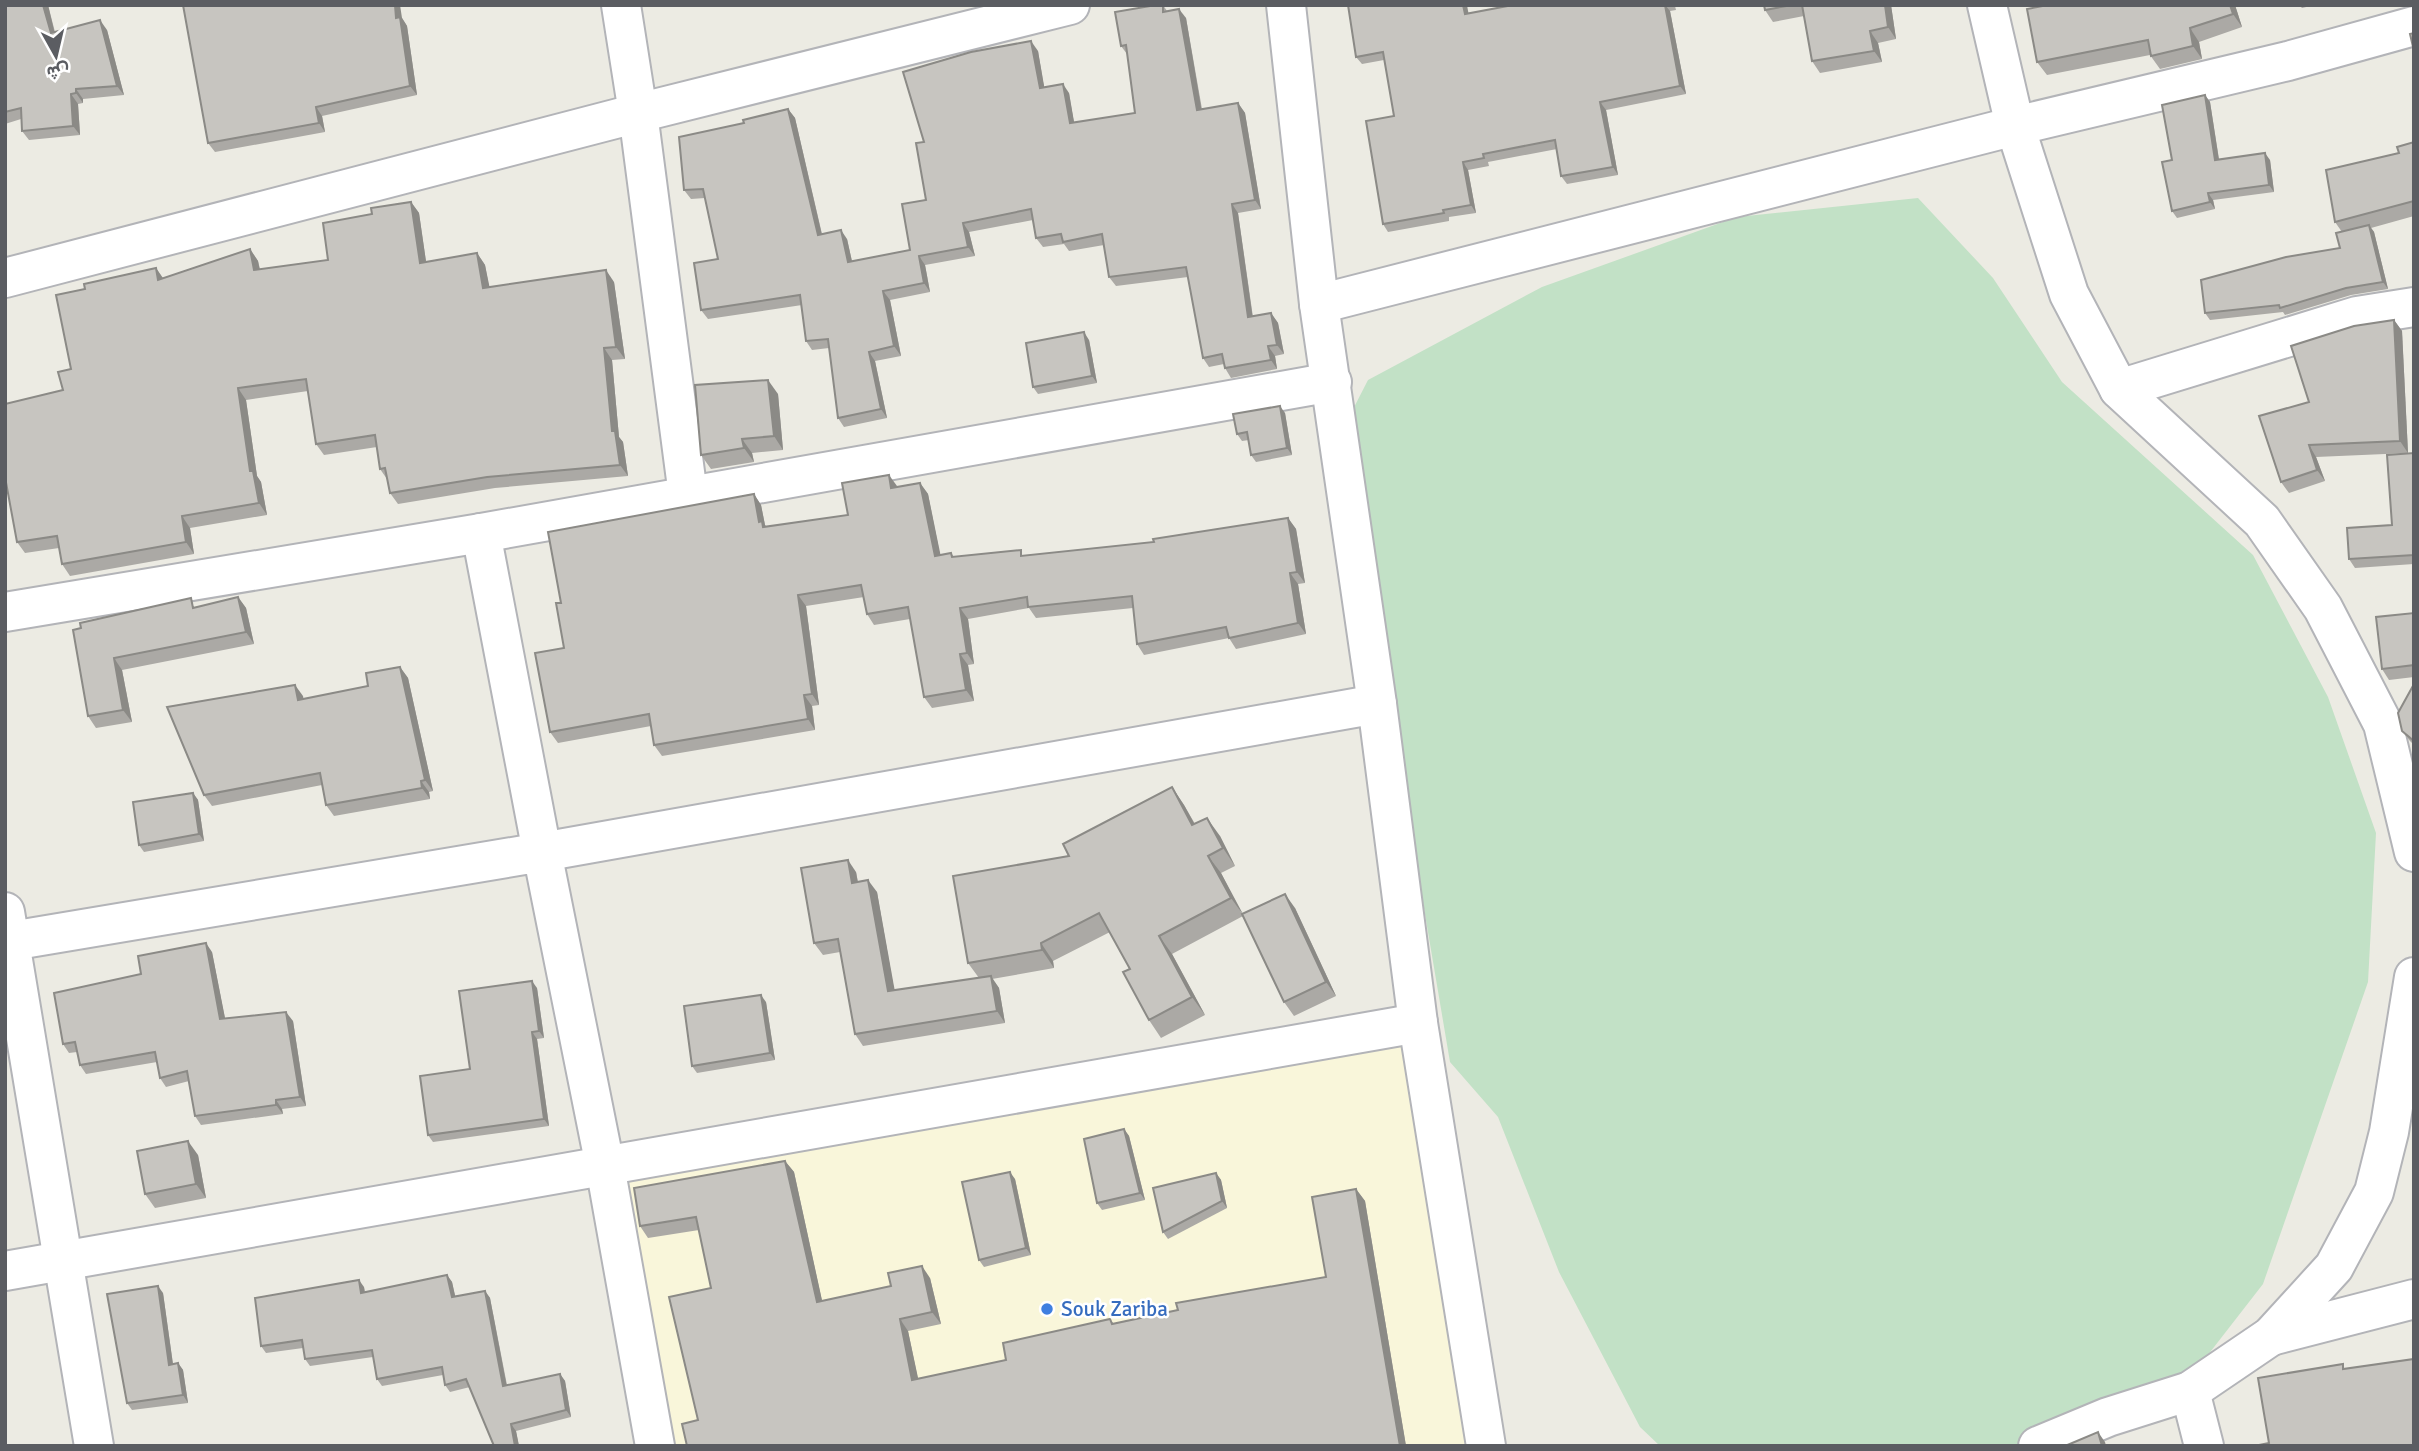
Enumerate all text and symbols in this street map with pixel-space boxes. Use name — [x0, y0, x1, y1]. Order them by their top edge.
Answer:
north arrow — [21, 21, 91, 91]
text: ش — [45, 58, 71, 85]
place label: Souk Zariba — [1061, 1296, 1168, 1322]
marker: Souk Zariba — [1039, 1301, 1055, 1317]

